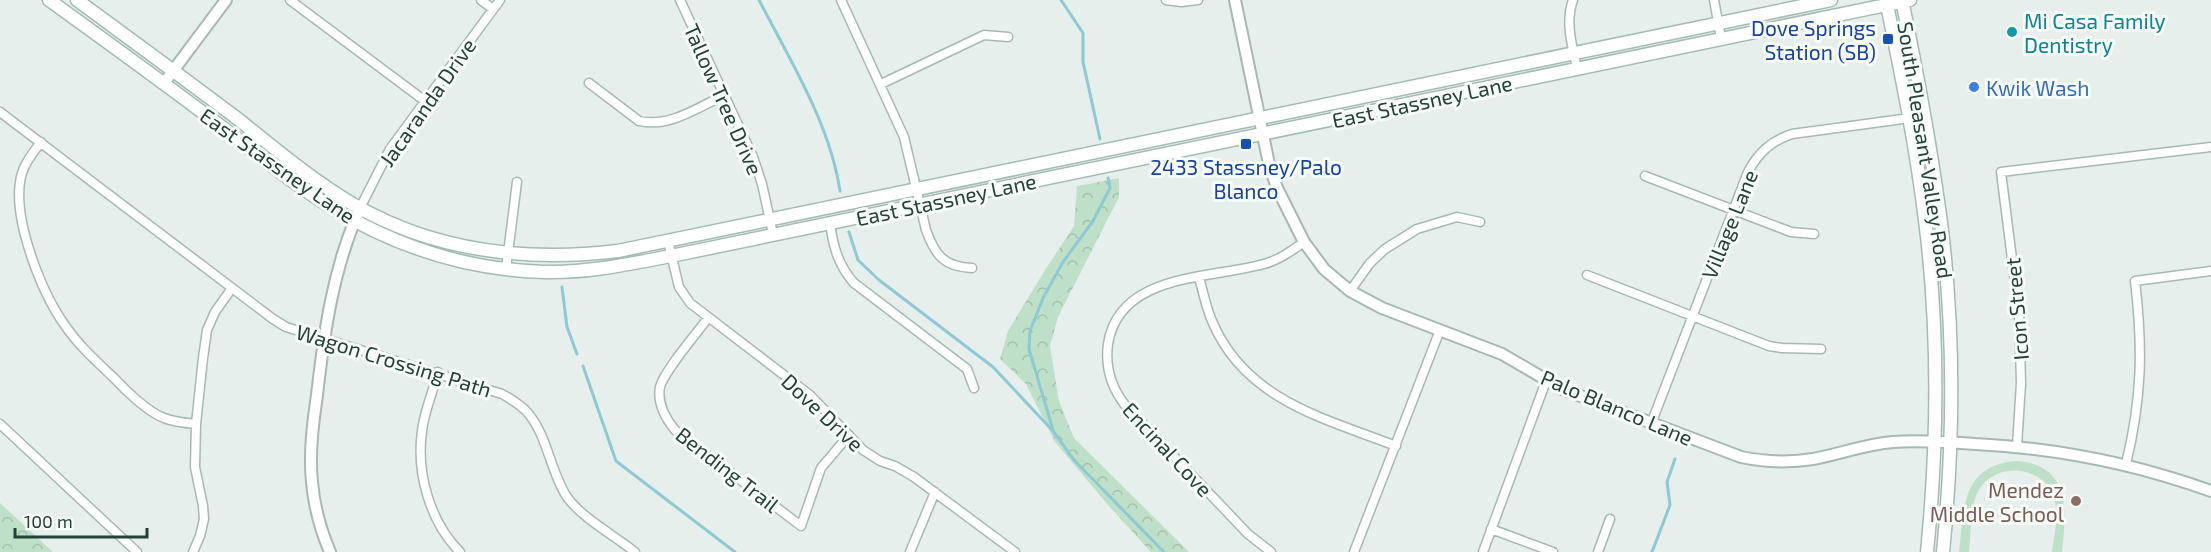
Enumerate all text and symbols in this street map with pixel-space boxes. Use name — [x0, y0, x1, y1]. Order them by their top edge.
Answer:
place label: Mi Casa Family Dentistry — [2024, 8, 2166, 57]
place label: Dove Springs Station (SB) — [1751, 15, 1876, 64]
street label: Tallow Tree Drive — [679, 20, 769, 178]
street label: South Pleasant Valley Road — [1893, 20, 1959, 280]
marker: Mi Casa Family Dentistry — [2005, 25, 2019, 39]
marker: Dove Springs Station (SB) — [1881, 32, 1895, 46]
street label: Jacaranda Drive — [374, 33, 480, 171]
street label: East Stassney Lane — [1330, 70, 1514, 132]
place label: Kwik Wash — [1986, 75, 2089, 100]
marker: Kwik Wash — [1967, 80, 1981, 94]
street label: East Stassney Lane — [196, 102, 360, 228]
marker: 2433 Stassney/Palo Blanco — [1239, 137, 1253, 151]
place label: 2433 Stassney/Palo Blanco — [1150, 154, 1342, 203]
street label: Village Lane — [1696, 166, 1762, 282]
street label: East Stassney Lane — [854, 168, 1038, 230]
street label: Icon Street — [1999, 257, 2033, 361]
street label: Wagon Crossing Path — [293, 318, 495, 402]
street label: Palo Blanco Lane — [1537, 364, 1697, 450]
street label: Dove Drive — [777, 368, 869, 456]
street label: Encinal Cove — [1118, 397, 1218, 501]
street label: Bending Trail — [672, 421, 785, 517]
place label: Mendez Middle School — [1930, 477, 2065, 526]
marker: Mendez Middle School — [2069, 494, 2083, 508]
scale bar — [15, 501, 147, 539]
text: 100 m — [24, 510, 73, 532]

